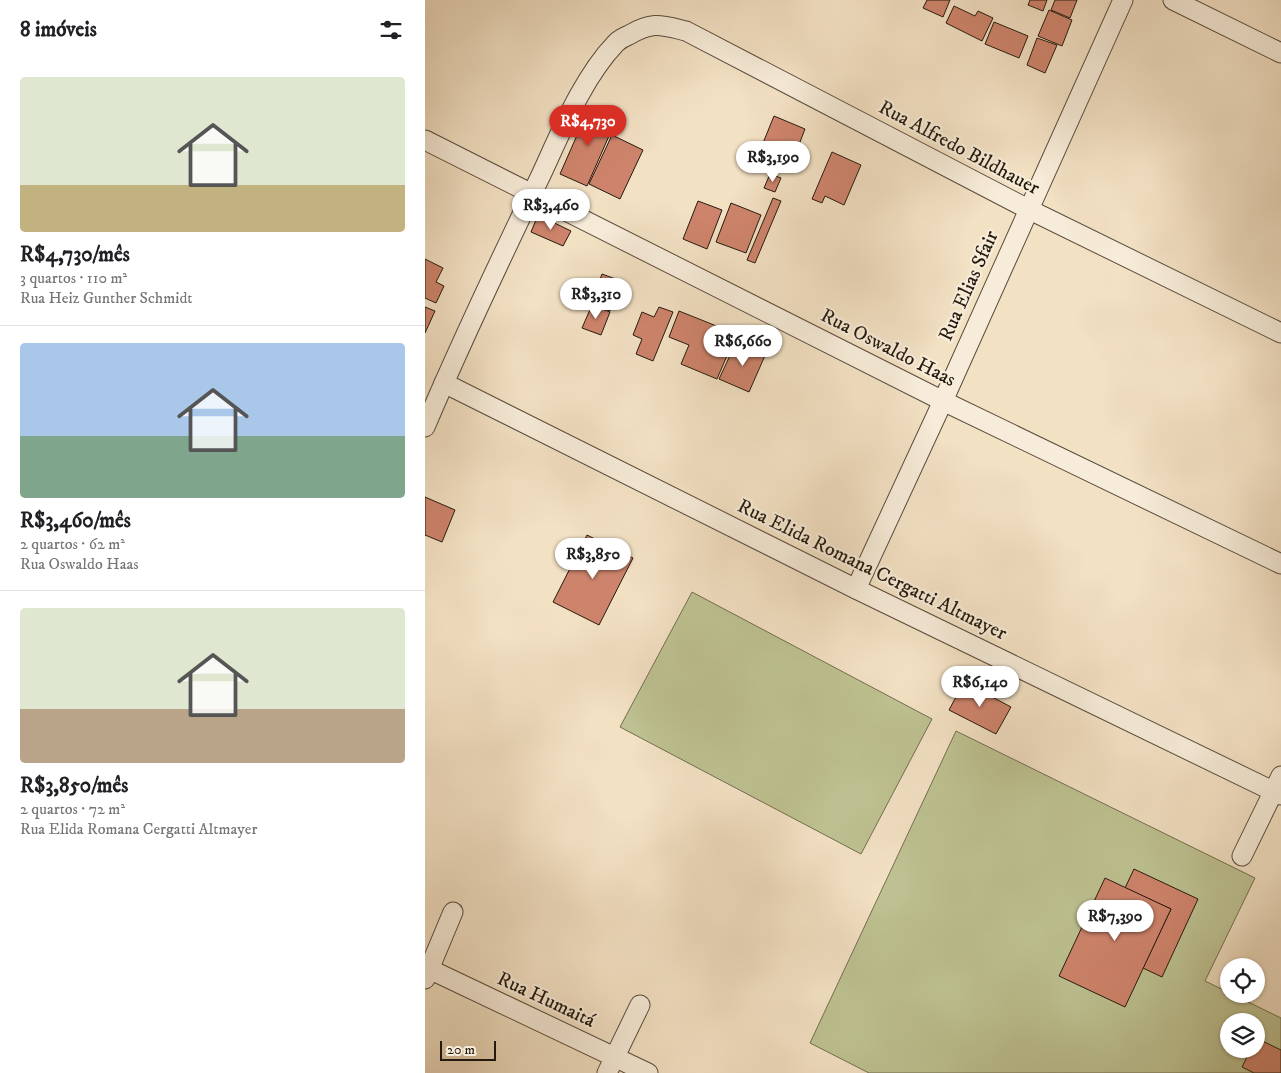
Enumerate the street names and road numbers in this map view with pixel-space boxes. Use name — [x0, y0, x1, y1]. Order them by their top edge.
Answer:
street label: Rua Alfredo Bildhauer — [874, 95, 1044, 201]
street label: Rua Elias Sfair — [933, 226, 1005, 345]
street label: Rua Oswaldo Haas — [816, 303, 960, 393]
street label: Rua Elida Romana Cergatti Altmayer — [733, 494, 1011, 647]
street label: Rua Humaitá — [493, 966, 599, 1034]

